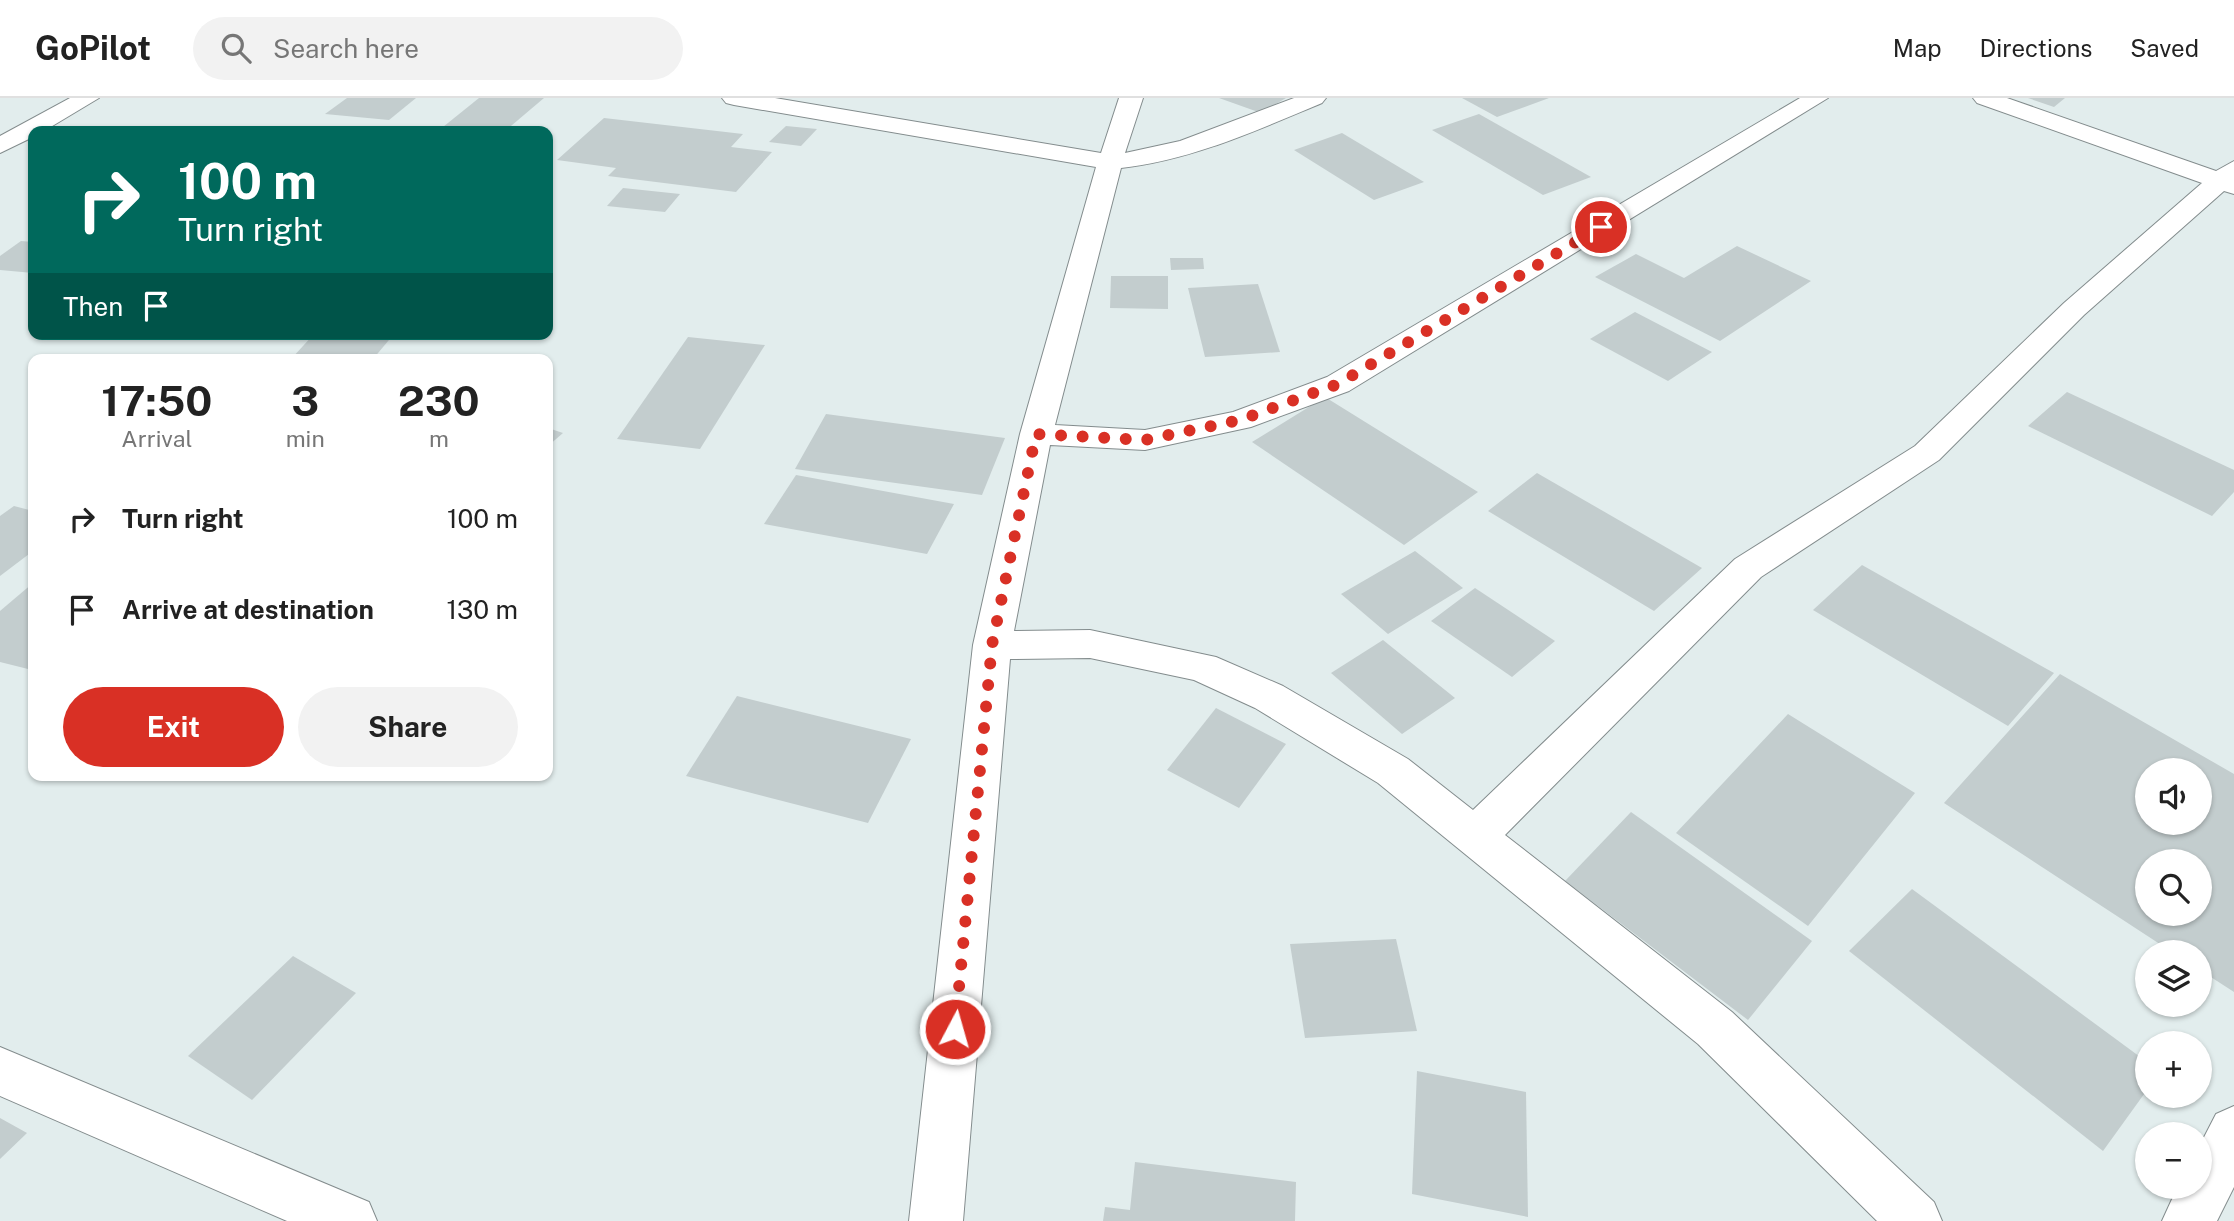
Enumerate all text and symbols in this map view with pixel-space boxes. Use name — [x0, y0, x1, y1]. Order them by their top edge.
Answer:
search box — [193, 17, 683, 80]
text: GoPilot — [35, 29, 151, 67]
icon: search — [217, 29, 255, 67]
text: Search here — [273, 33, 419, 64]
text: Map — [1893, 34, 1942, 62]
text: Directions — [1980, 34, 2092, 62]
text: Saved — [2130, 34, 2199, 62]
text: 100 m — [178, 152, 317, 210]
icon: right — [63, 154, 154, 245]
pin — [1571, 197, 1631, 257]
icon: arrive — [1582, 208, 1620, 246]
text: Turn right — [178, 211, 323, 248]
icon: arrive — [137, 287, 175, 325]
text: Then — [63, 291, 123, 322]
text: 17:50 — [101, 376, 212, 425]
text: 3 — [291, 376, 319, 425]
text: 230 — [398, 376, 480, 425]
text: Arrival — [121, 425, 192, 452]
text: min — [286, 425, 325, 452]
text: m — [429, 425, 449, 452]
icon: right — [63, 500, 101, 538]
text: Turn right — [122, 503, 244, 534]
text: 100 m — [447, 503, 518, 534]
icon: arrive — [63, 591, 101, 629]
text: Arrive at destination — [122, 594, 374, 625]
text: 130 m — [446, 594, 518, 625]
button: Exit — [63, 687, 284, 767]
button: Share — [298, 687, 518, 767]
map controls — [2135, 758, 2212, 1199]
button: sound — [2135, 758, 2212, 835]
button: search — [2135, 849, 2212, 926]
button: layers — [2135, 940, 2212, 1017]
position arrow — [918, 992, 992, 1066]
button: + — [2135, 1031, 2212, 1108]
button: − — [2135, 1122, 2212, 1199]

